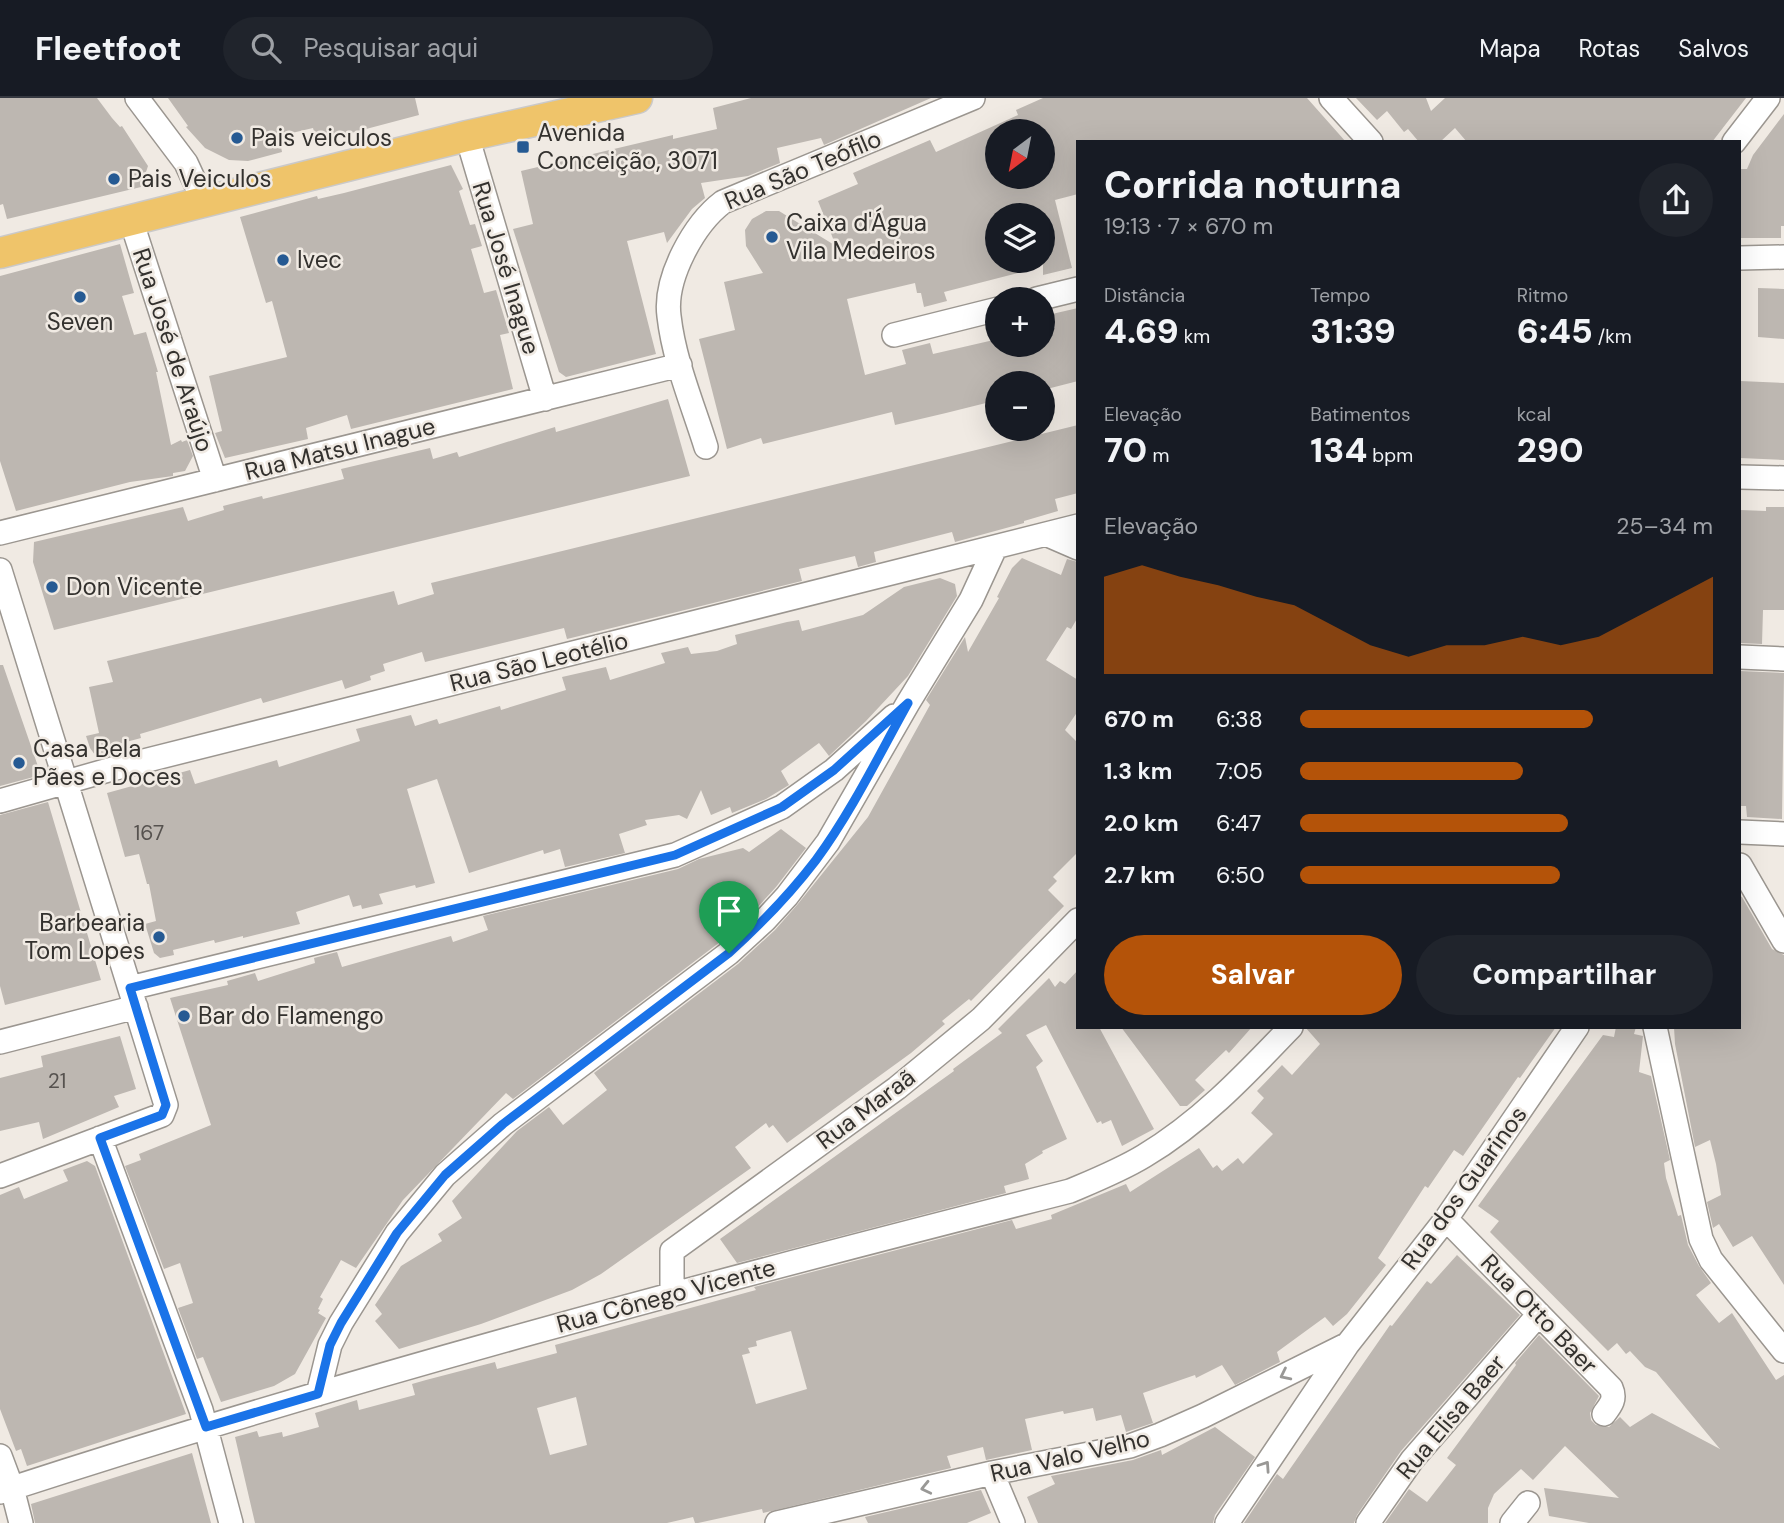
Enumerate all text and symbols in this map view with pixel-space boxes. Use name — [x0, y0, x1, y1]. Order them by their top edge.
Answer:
search box — [223, 17, 713, 80]
text: Fleetfoot — [35, 27, 181, 70]
icon: search — [247, 29, 285, 67]
text: Pesquisar aqui — [303, 31, 478, 65]
text: Mapa — [1479, 33, 1541, 64]
text: Rotas — [1579, 33, 1640, 64]
text: Salvos — [1678, 33, 1749, 64]
place label: Avenida Conceição, 3071 — [537, 117, 718, 176]
north arrow — [985, 119, 1055, 189]
map controls — [985, 119, 1055, 441]
place label: Pais veiculos — [251, 122, 392, 153]
street label: Rua São Teófilo — [720, 123, 886, 216]
marker: Pais veiculos — [229, 130, 245, 146]
marker: Avenida Conceição, 3071 — [515, 139, 531, 155]
text: Corrida noturna — [1104, 160, 1402, 210]
place label: Pais Veiculos — [128, 163, 272, 194]
button: share — [1639, 163, 1713, 237]
marker: Pais Veiculos — [106, 171, 122, 187]
street label: Rua José Inague — [465, 178, 547, 358]
button: layers — [985, 203, 1055, 273]
place label: Caixa d'Água Vila Medeiros — [786, 207, 936, 266]
text: 19:13 · 7 × 670 m — [1104, 211, 1273, 241]
marker: Caixa d'Água Vila Medeiros — [764, 229, 780, 245]
street label: Rua José de Araújo — [126, 244, 221, 456]
place label: Ivec — [297, 244, 342, 275]
marker: Ivec — [275, 252, 291, 268]
text: Distância — [1104, 283, 1185, 308]
text: Tempo — [1310, 283, 1370, 308]
text: Ritmo — [1517, 283, 1568, 308]
button: + — [985, 287, 1055, 357]
marker: Seven — [72, 289, 88, 305]
place label: Seven — [47, 306, 113, 337]
text: 4.69 — [1104, 308, 1179, 354]
text: 31:39 — [1310, 308, 1396, 354]
text: 6:45 — [1517, 308, 1593, 354]
text: km — [1179, 324, 1210, 349]
text: /km — [1593, 324, 1632, 349]
button: − — [985, 371, 1055, 441]
text: Elevação — [1104, 402, 1182, 427]
text: Batimentos — [1310, 402, 1410, 427]
text: kcal — [1517, 402, 1551, 427]
street label: Rua Matsu Inague — [241, 410, 438, 487]
text: 70 — [1104, 427, 1147, 473]
text: 134 — [1310, 427, 1367, 473]
text: 290 — [1517, 427, 1584, 473]
text: m — [1147, 443, 1169, 468]
text: bpm — [1367, 443, 1413, 468]
text: Elevação — [1104, 511, 1198, 541]
text: 25–34 m — [1616, 511, 1713, 541]
place label: Don Vicente — [66, 571, 203, 602]
marker: Don Vicente — [44, 579, 60, 595]
street label: Rua São Leotélio — [447, 624, 631, 699]
text: 670 m — [1104, 704, 1174, 734]
text: 6:38 — [1216, 704, 1263, 734]
place label: Casa Bela Pães e Doces — [33, 733, 182, 792]
marker: Casa Bela Pães e Doces — [11, 755, 27, 771]
text: 1.3 km — [1104, 756, 1172, 786]
text: 7:05 — [1216, 756, 1263, 786]
text: 2.0 km — [1104, 808, 1179, 838]
text: 6:47 — [1216, 808, 1261, 838]
house number: 167 — [134, 819, 164, 847]
text: 2.7 km — [1104, 860, 1175, 890]
text: 6:50 — [1216, 860, 1265, 890]
pin — [699, 881, 759, 953]
icon: arrive — [710, 892, 748, 930]
place label: Barbearia Tom Lopes — [25, 907, 145, 966]
marker: Barbearia Tom Lopes — [151, 929, 167, 945]
button: Salvar — [1104, 935, 1402, 1015]
button: Compartilhar — [1416, 935, 1713, 1015]
place label: Bar do Flamengo — [198, 1000, 384, 1031]
marker: Bar do Flamengo — [176, 1008, 192, 1024]
street label: Rua Maraã — [810, 1061, 921, 1156]
house number: 21 — [48, 1067, 66, 1095]
street label: Rua dos Guarinos — [1394, 1100, 1533, 1276]
street label: Rua Otto Baer — [1474, 1247, 1604, 1380]
street label: Rua Cônego Vicente — [553, 1251, 779, 1340]
street label: Rua Elisa Baer — [1389, 1348, 1512, 1485]
one-way arrow — [1280, 1366, 1292, 1380]
street label: Rua Valo Velho — [987, 1422, 1153, 1489]
one-way arrow — [1256, 1461, 1269, 1474]
one-way arrow — [920, 1480, 932, 1495]

